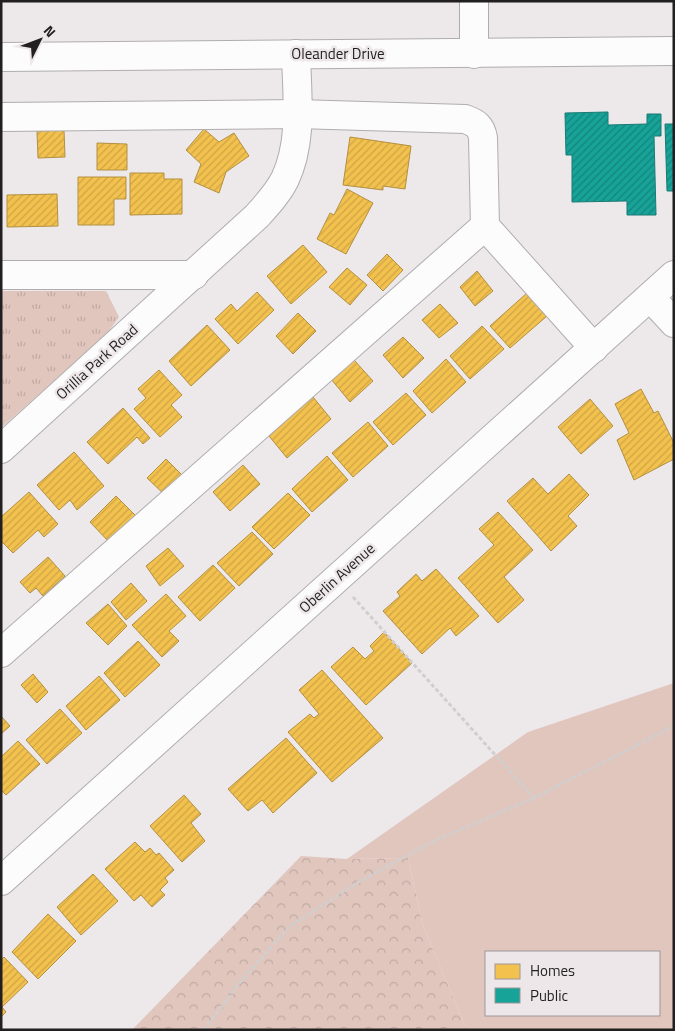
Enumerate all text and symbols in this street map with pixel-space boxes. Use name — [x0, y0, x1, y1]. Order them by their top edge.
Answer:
north arrow — [15, 15, 65, 65]
text: N — [39, 20, 61, 42]
street label: Oleander Drive — [291, 42, 385, 65]
street label: Orillia Park Road — [50, 318, 143, 405]
street label: Oberlin Avenue — [293, 537, 380, 618]
legend — [485, 951, 660, 1016]
text: Homes — [530, 959, 575, 982]
text: Public — [530, 984, 568, 1007]

